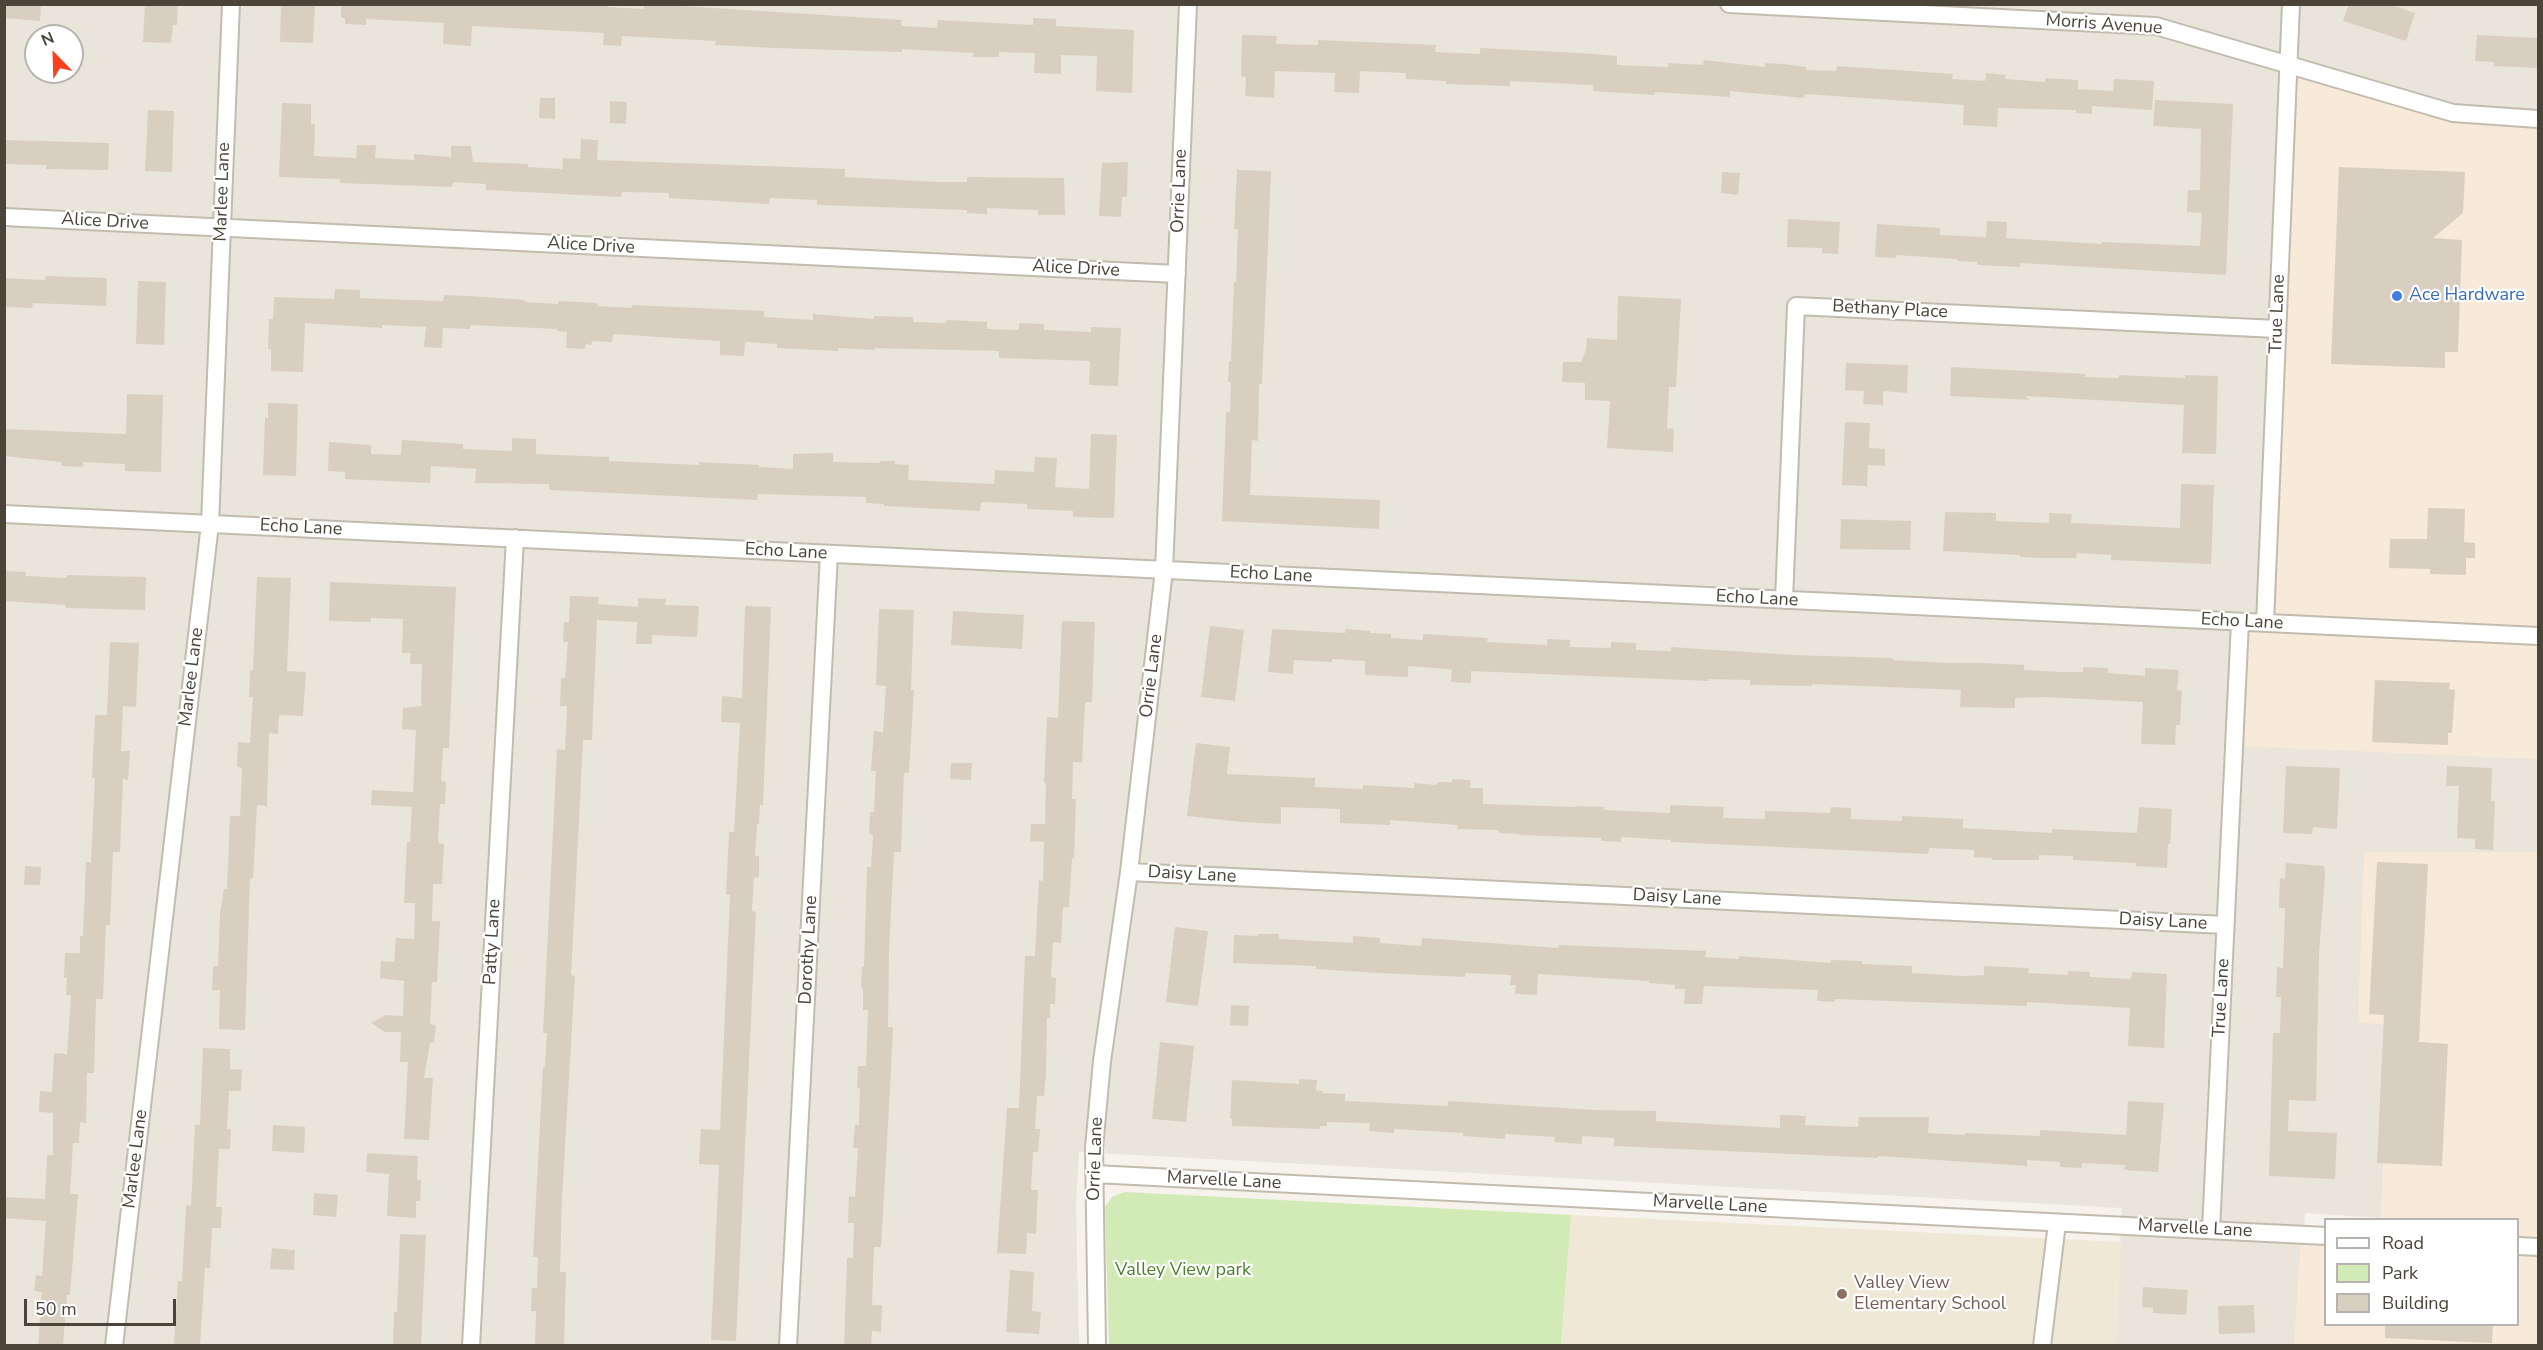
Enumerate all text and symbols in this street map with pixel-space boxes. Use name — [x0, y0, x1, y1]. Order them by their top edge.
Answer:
street label: Morris Avenue — [2045, 10, 2163, 40]
north arrow — [24, 24, 84, 84]
text: N — [38, 27, 58, 52]
street label: Marlee Lane — [210, 142, 236, 242]
street label: Orrie Lane — [1168, 149, 1192, 233]
street label: Alice Drive — [61, 209, 149, 235]
street label: Alice Drive — [547, 233, 635, 259]
street label: Alice Drive — [1032, 256, 1120, 282]
street label: True Lane — [2266, 274, 2290, 354]
place label: Ace Hardware — [2409, 285, 2525, 307]
marker: Ace Hardware — [2390, 289, 2404, 303]
street label: Bethany Place — [1832, 296, 1948, 324]
street label: Echo Lane — [259, 515, 343, 541]
street label: Echo Lane — [744, 539, 828, 565]
street label: Echo Lane — [1229, 562, 1313, 588]
street label: Echo Lane — [1715, 586, 1799, 612]
street label: Echo Lane — [2200, 609, 2284, 635]
street label: Marlee Lane — [175, 626, 209, 728]
street label: Orrie Lane — [1136, 633, 1168, 719]
street label: Daisy Lane — [1147, 862, 1237, 888]
street label: Daisy Lane — [1632, 885, 1722, 911]
street label: Dorothy Lane — [795, 895, 823, 1005]
street label: Patty Lane — [480, 899, 506, 985]
street label: Daisy Lane — [2118, 909, 2208, 935]
street label: True Lane — [2209, 958, 2235, 1038]
street label: Marlee Lane — [119, 1108, 153, 1210]
street label: Orrie Lane — [1084, 1117, 1108, 1201]
street label: Marvelle Lane — [1166, 1167, 1282, 1195]
street label: Marvelle Lane — [1652, 1191, 1768, 1219]
street label: Marvelle Lane — [2137, 1215, 2253, 1243]
legend — [2324, 1218, 2519, 1326]
text: Road — [2382, 1231, 2424, 1255]
park label: Valley View park — [1115, 1260, 1251, 1282]
text: Park — [2382, 1261, 2418, 1285]
place label: Valley View Elementary School — [1854, 1273, 2006, 1316]
scale bar — [27, 1287, 178, 1325]
marker: Valley View Elementary School — [1835, 1287, 1849, 1301]
text: Building — [2382, 1291, 2449, 1315]
text: 50 m — [35, 1297, 77, 1321]

